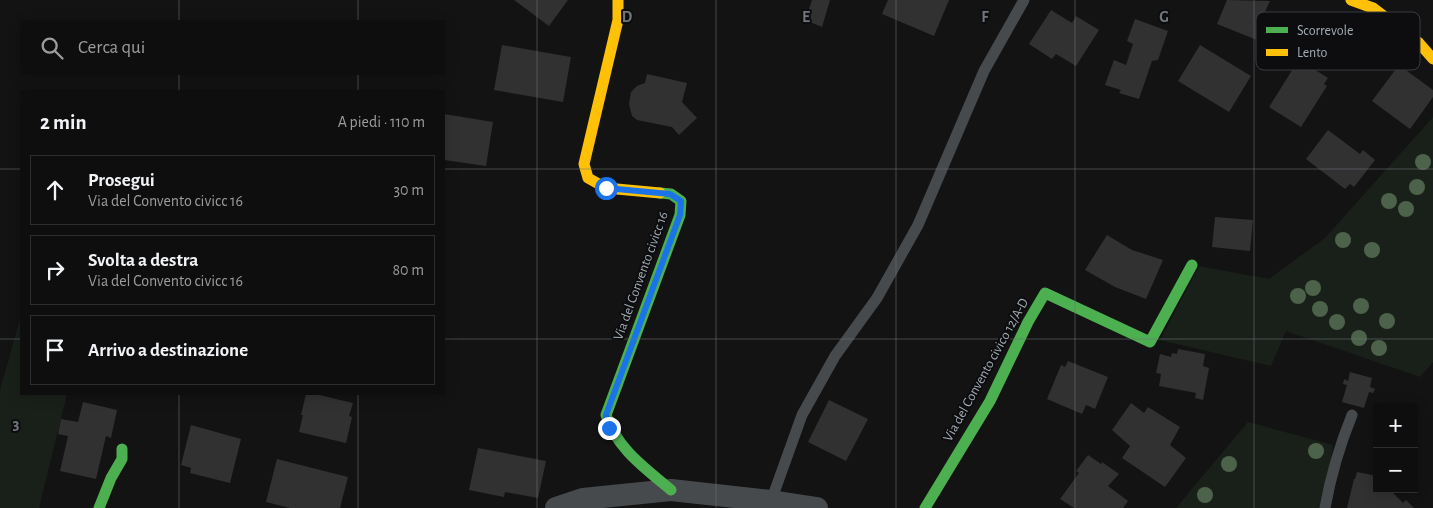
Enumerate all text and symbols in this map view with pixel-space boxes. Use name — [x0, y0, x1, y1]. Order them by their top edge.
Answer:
text: D — [622, 9, 633, 25]
text: E — [802, 9, 810, 25]
text: F — [981, 9, 989, 25]
text: G — [1159, 9, 1169, 25]
legend — [1256, 12, 1420, 70]
search box — [20, 20, 445, 75]
text: Scorrevole — [1297, 24, 1353, 38]
icon: search — [38, 34, 66, 62]
text: Cerca qui — [78, 38, 145, 57]
text: Lento — [1297, 46, 1328, 60]
text: 2 min — [40, 112, 87, 133]
text: A piedi · 110 m — [338, 114, 425, 130]
text: Prosegui — [88, 171, 155, 190]
icon: ahead — [41, 176, 69, 204]
route start — [595, 177, 618, 200]
text: 30 m — [394, 182, 424, 198]
text: Via del Convento civicc 16 — [88, 193, 243, 209]
street label: Via del Convento civicc 16 — [611, 210, 671, 342]
text: Svolta a destra — [88, 251, 198, 270]
icon: right — [41, 256, 69, 284]
text: 80 m — [393, 262, 424, 278]
text: Via del Convento civicc 16 — [88, 273, 243, 289]
street label: Via del Convento civico 12/A-D — [941, 296, 1031, 444]
icon: arrive — [41, 336, 69, 364]
text: Arrivo a destinazione — [88, 341, 248, 360]
map controls — [1373, 403, 1418, 493]
button: + — [1373, 403, 1418, 448]
text: 3 — [13, 416, 20, 432]
route end — [598, 417, 621, 440]
button: − — [1373, 448, 1418, 493]

